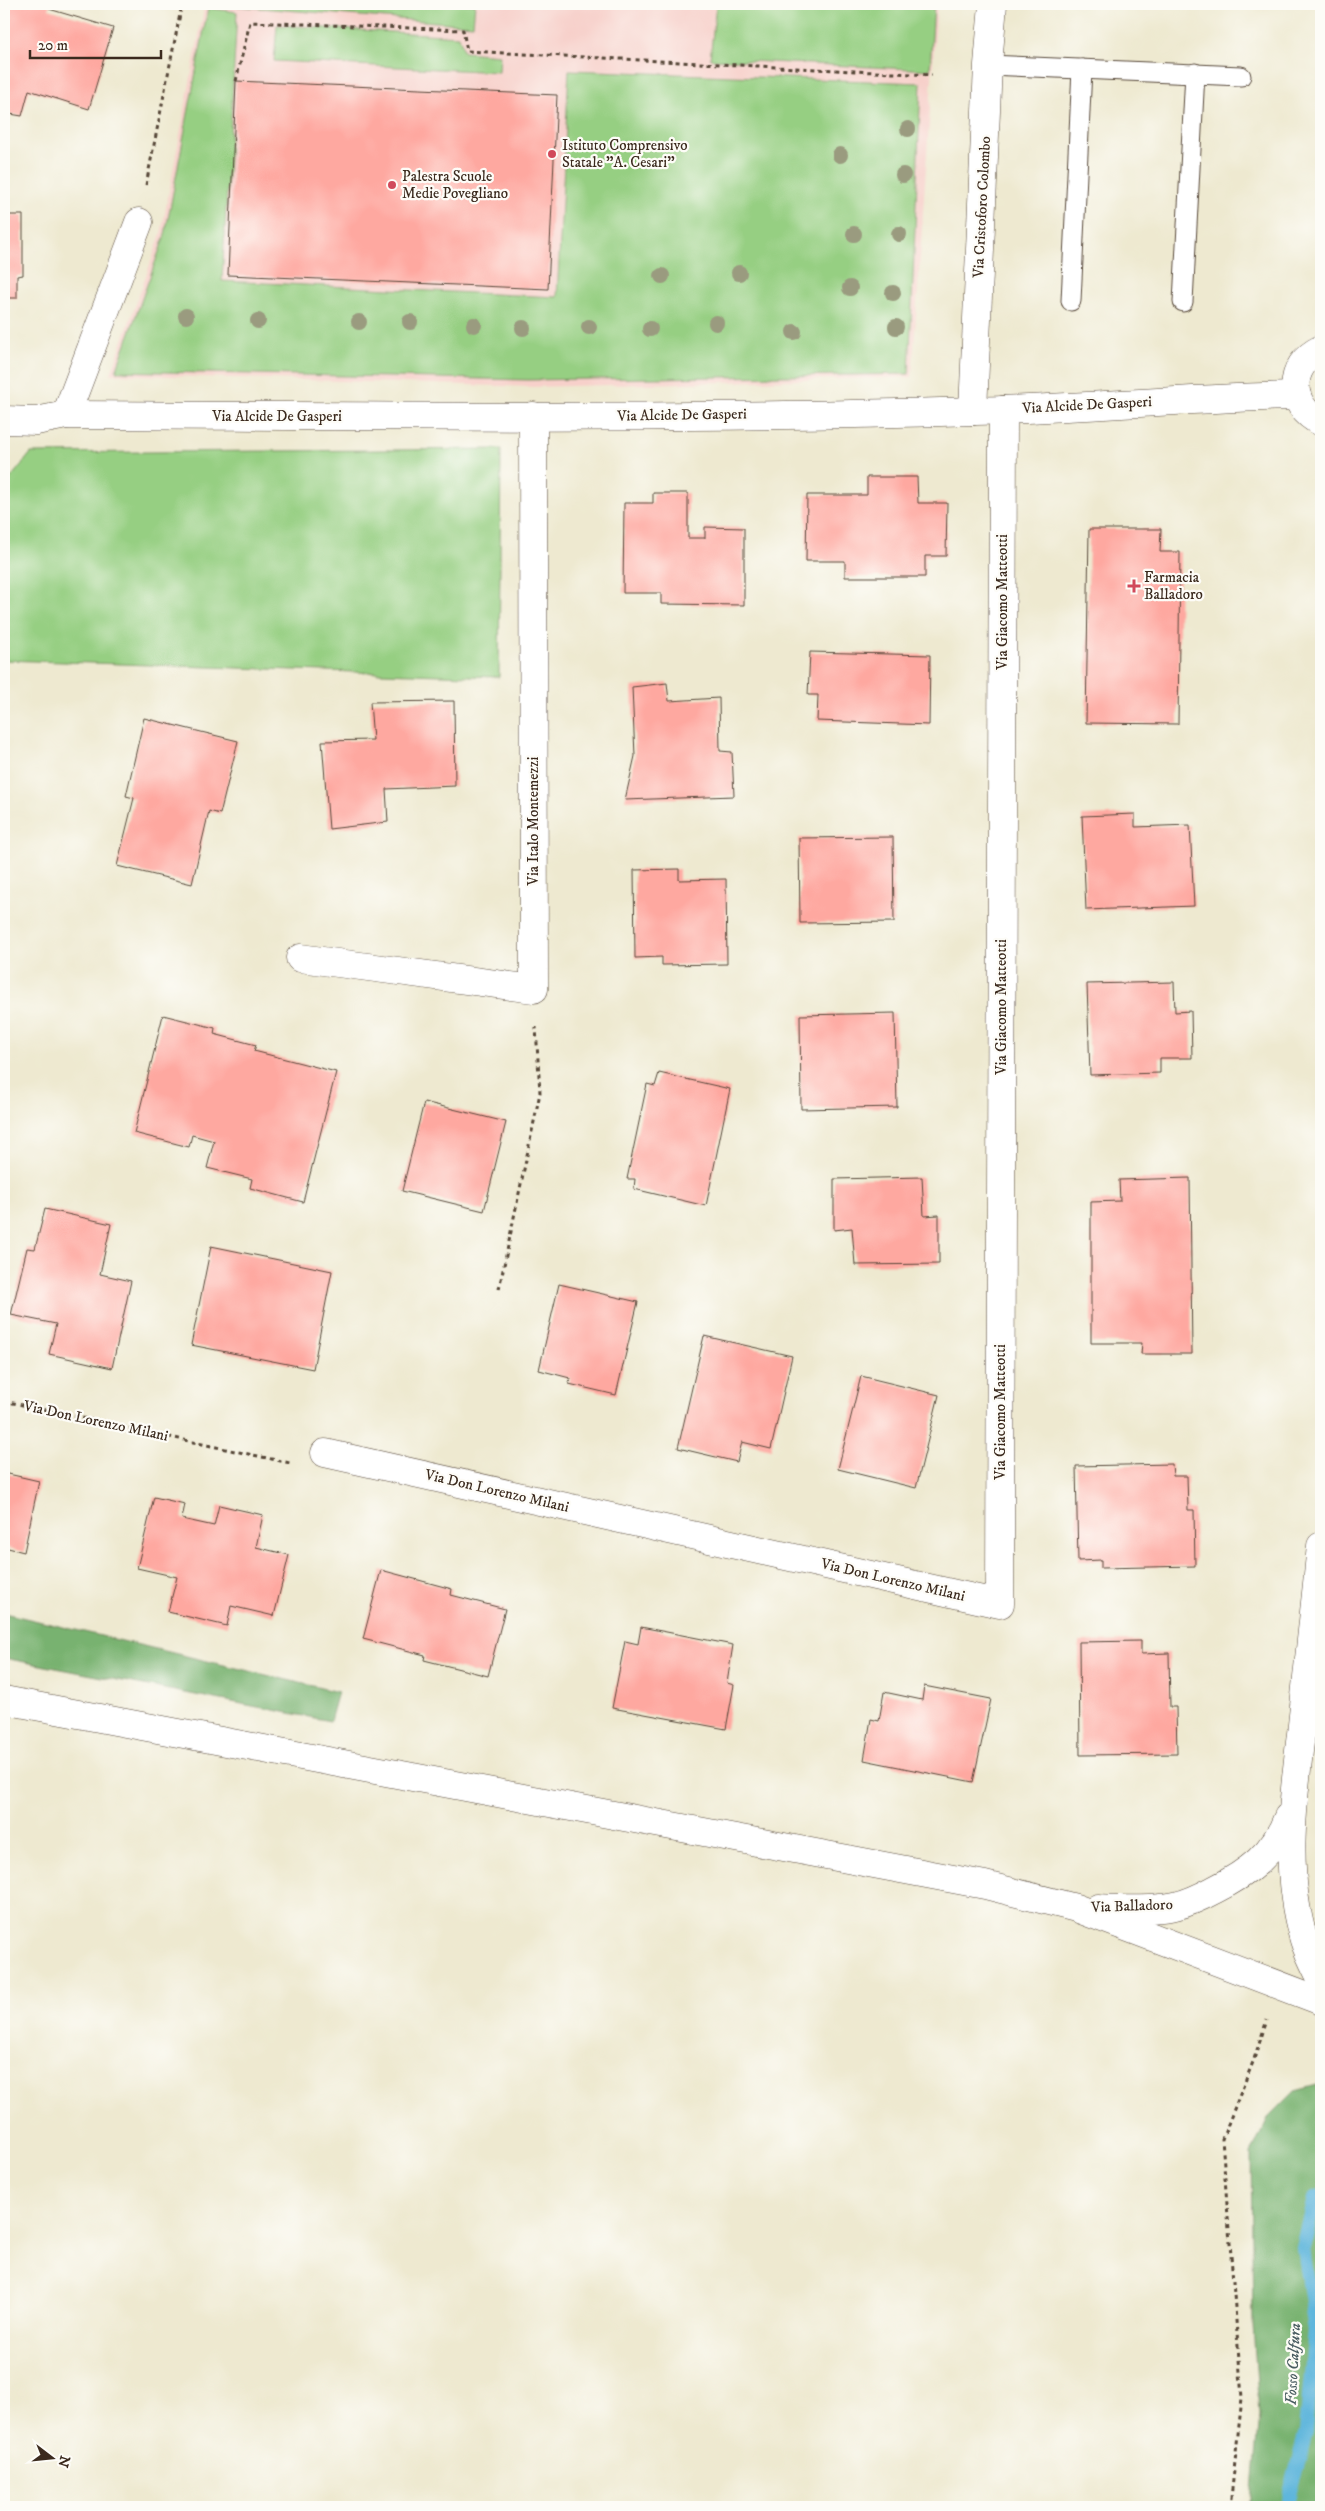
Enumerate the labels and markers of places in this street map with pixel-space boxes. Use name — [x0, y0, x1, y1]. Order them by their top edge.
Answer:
place label: Istituto Comprensivo Statale "A. Cesari" — [562, 136, 688, 172]
marker: Istituto Comprensivo Statale "A. Cesari" — [546, 148, 558, 160]
place label: Palestra Scuole Medie Povegliano — [402, 167, 508, 203]
marker: Palestra Scuole Medie Povegliano — [386, 179, 398, 191]
place label: Farmacia Balladoro — [1144, 568, 1203, 604]
marker: Farmacia Balladoro — [1128, 580, 1140, 592]

